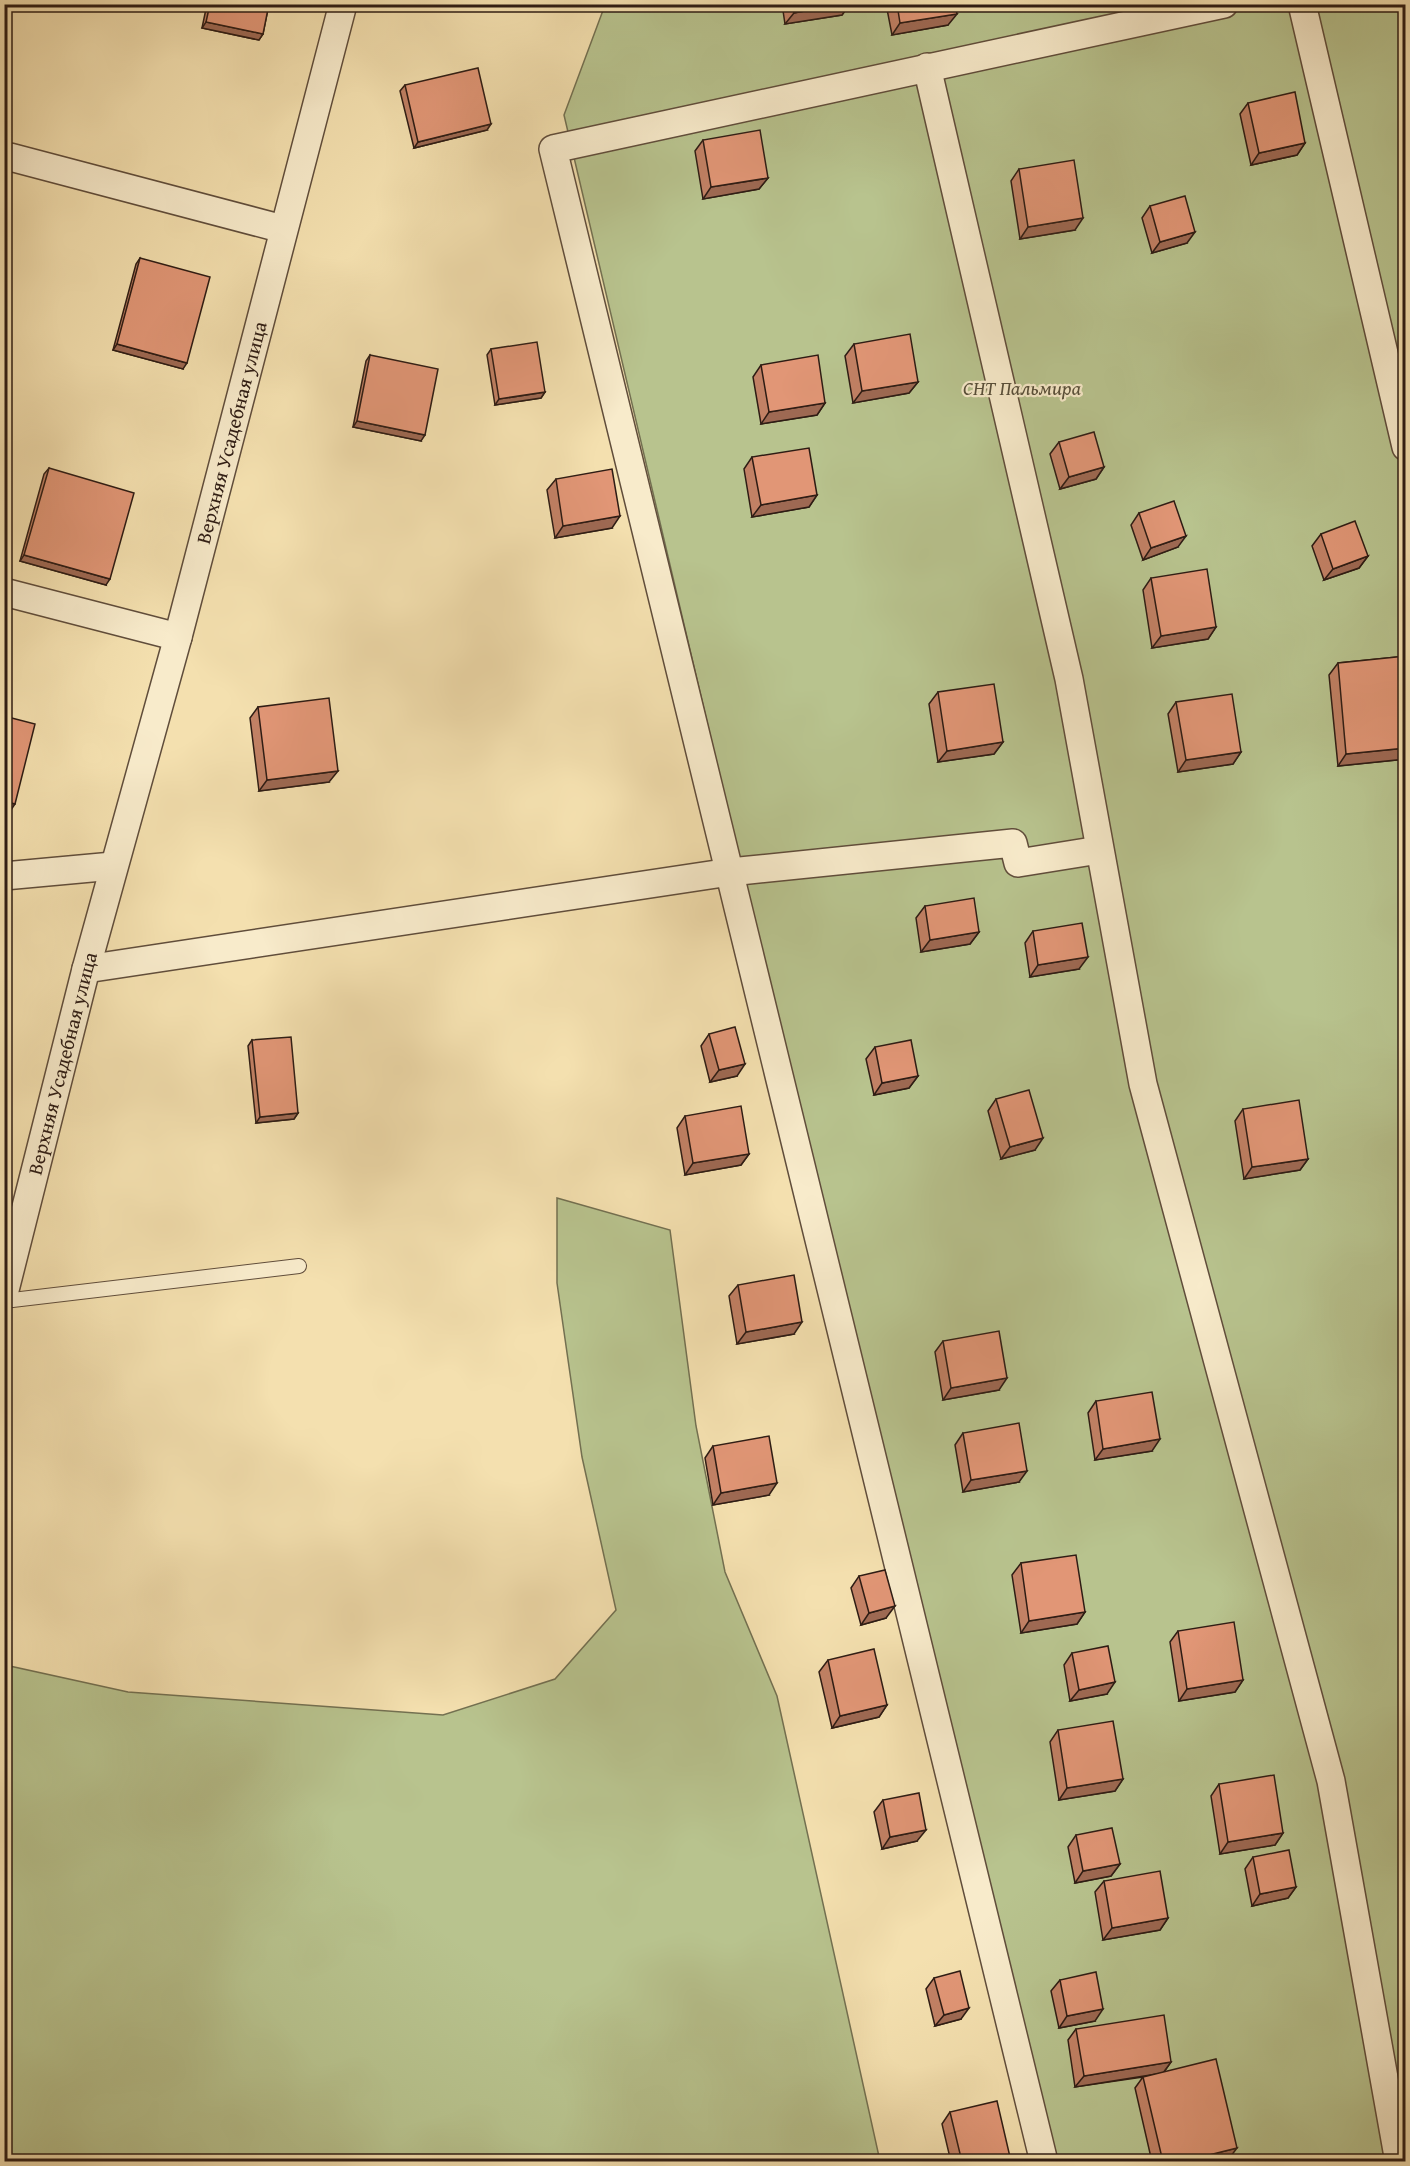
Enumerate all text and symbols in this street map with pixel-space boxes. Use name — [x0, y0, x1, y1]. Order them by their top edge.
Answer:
street label: Верхняя Усадебная улица — [188, 318, 274, 547]
park label: СНТ Пальмира — [963, 373, 1082, 402]
street label: Верхняя Усадебная улица — [20, 948, 104, 1178]

